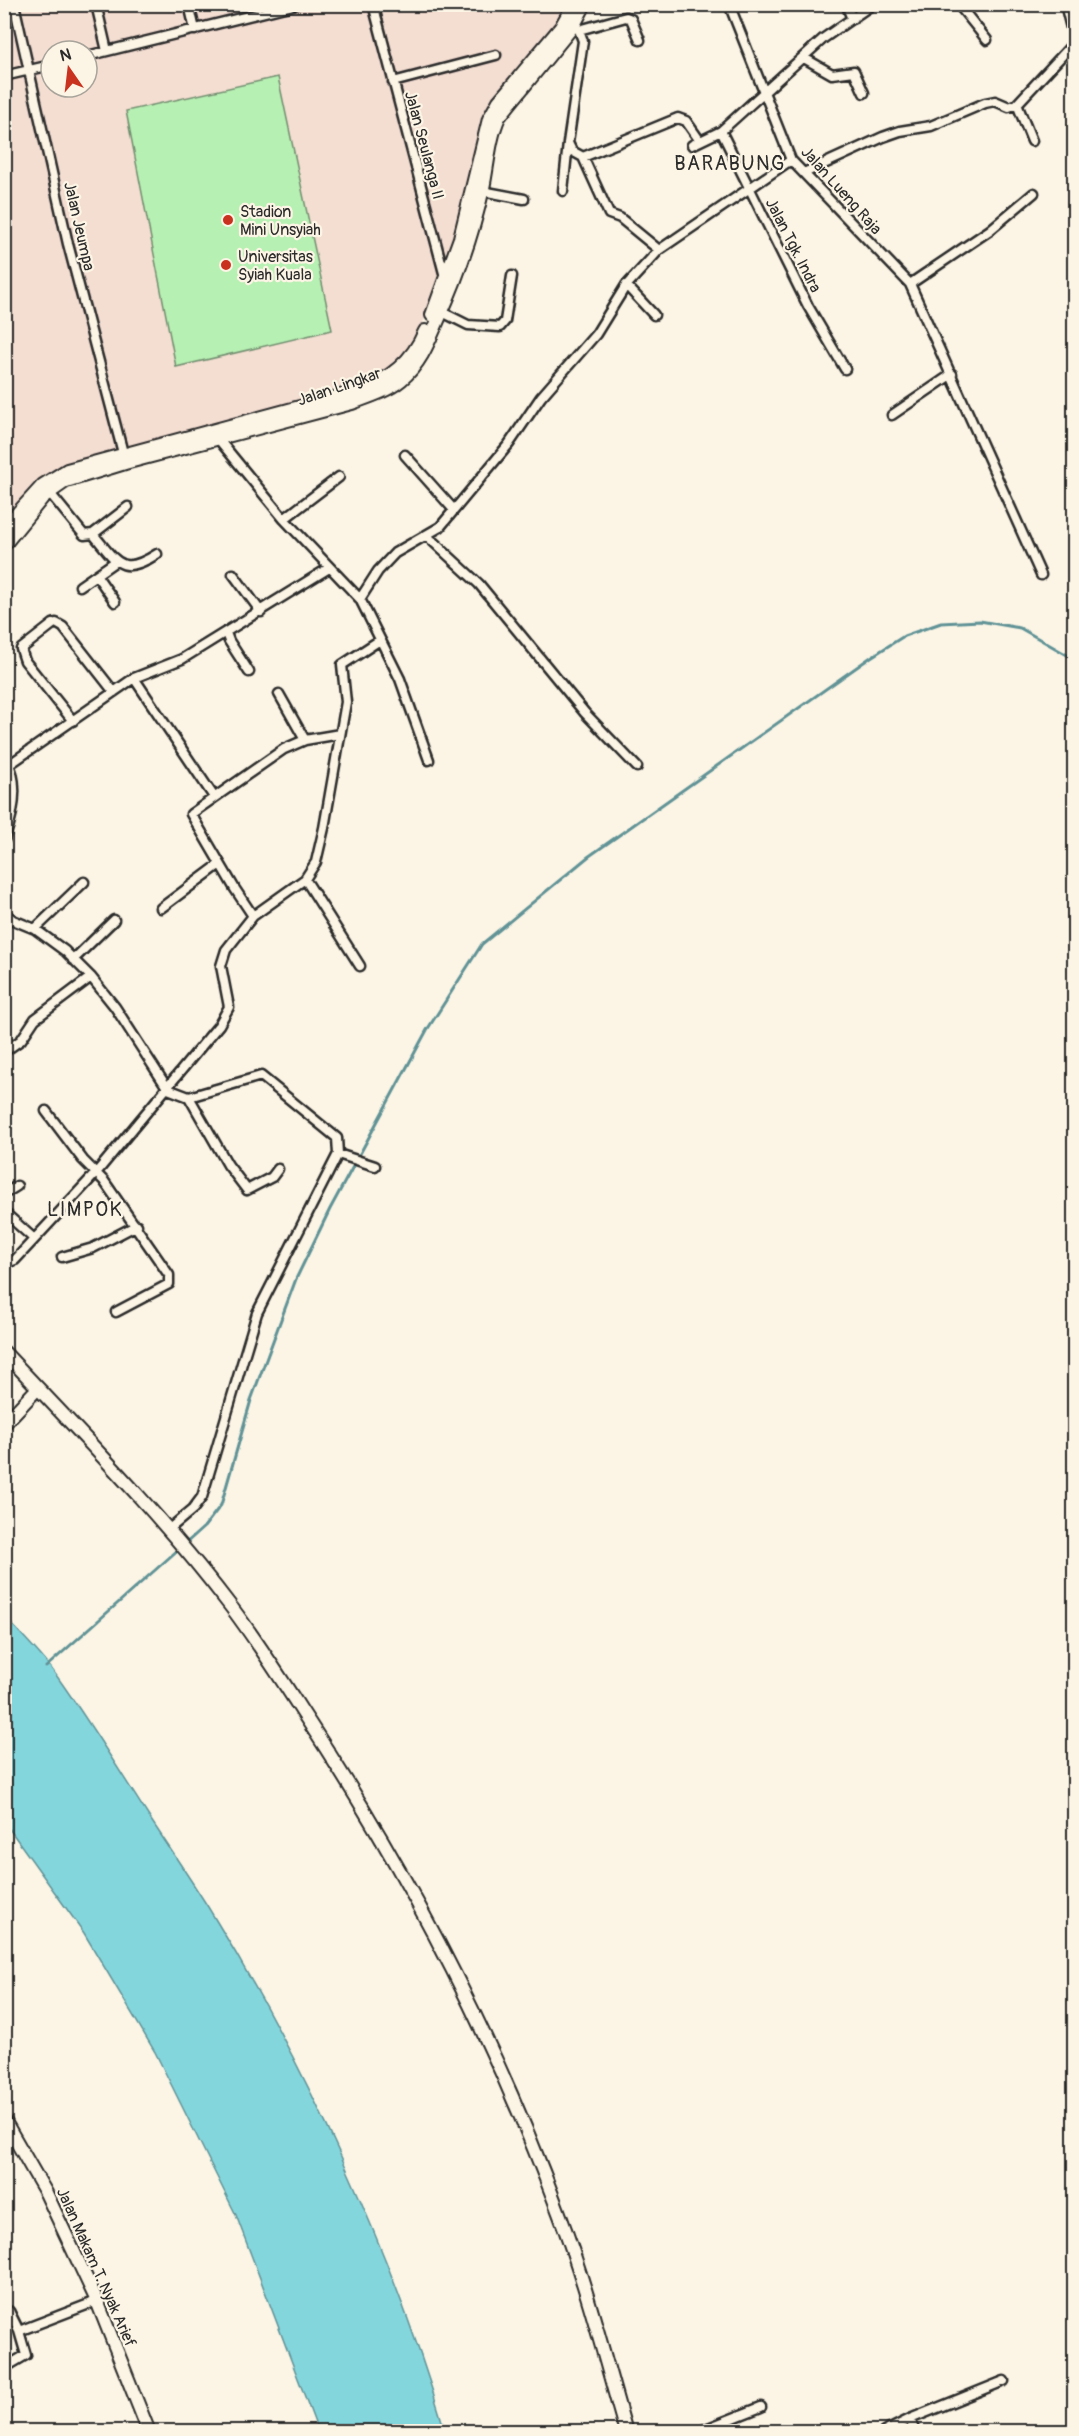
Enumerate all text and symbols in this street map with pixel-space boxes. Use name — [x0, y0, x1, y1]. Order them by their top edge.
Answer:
north arrow — [39, 39, 99, 99]
text: N — [58, 44, 73, 66]
street label: Jalan Seulanga II — [400, 89, 448, 202]
street label: Jalan Lueng Raja — [797, 143, 886, 239]
district label: BARABUNG — [674, 151, 786, 176]
street label: Jalan Jeumpa — [59, 180, 99, 273]
street label: Jalan Tgk. Indra — [761, 195, 825, 296]
place label: Stadion Mini Unsyiah — [240, 202, 321, 240]
marker: Stadion Mini Unsyiah — [221, 213, 235, 227]
place label: Universitas Syiah Kuala — [238, 247, 313, 285]
marker: Universitas Syiah Kuala — [219, 258, 233, 272]
street label: Jalan Lingkar — [295, 363, 384, 411]
district label: LIMPOK — [47, 1197, 123, 1222]
street label: Jalan Makam T. Nyak Arief — [52, 2185, 140, 2351]

